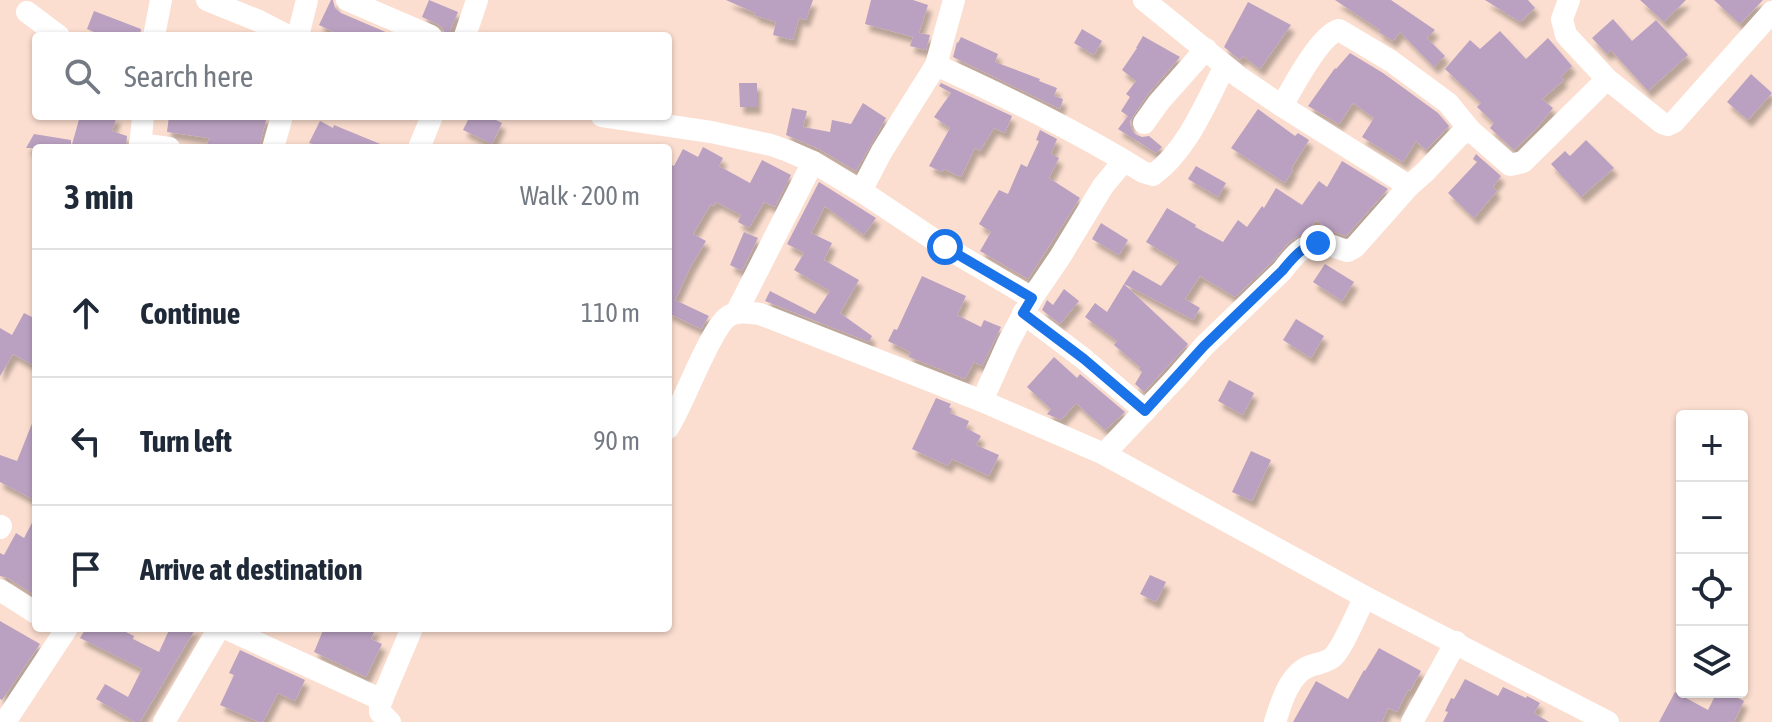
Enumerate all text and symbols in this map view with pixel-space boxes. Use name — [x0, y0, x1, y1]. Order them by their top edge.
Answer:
search box — [32, 32, 672, 120]
icon: search — [60, 54, 104, 98]
text: Search here — [124, 59, 253, 93]
text: 3 min — [64, 177, 133, 216]
text: Walk · 200 m — [520, 181, 640, 211]
route end — [1300, 225, 1336, 261]
route start — [927, 229, 963, 265]
icon: ahead — [64, 291, 108, 335]
text: Continue — [140, 296, 240, 330]
text: 110 m — [581, 298, 640, 328]
map controls — [1676, 410, 1748, 698]
button: + — [1676, 410, 1748, 482]
icon: left — [64, 419, 108, 463]
text: Turn left — [140, 424, 232, 458]
text: 90 m — [593, 426, 640, 456]
button: − — [1676, 482, 1748, 554]
icon: arrive — [64, 547, 108, 591]
text: Arrive at destination — [140, 552, 362, 586]
button: locate — [1676, 554, 1748, 626]
button: layers — [1676, 626, 1748, 698]

